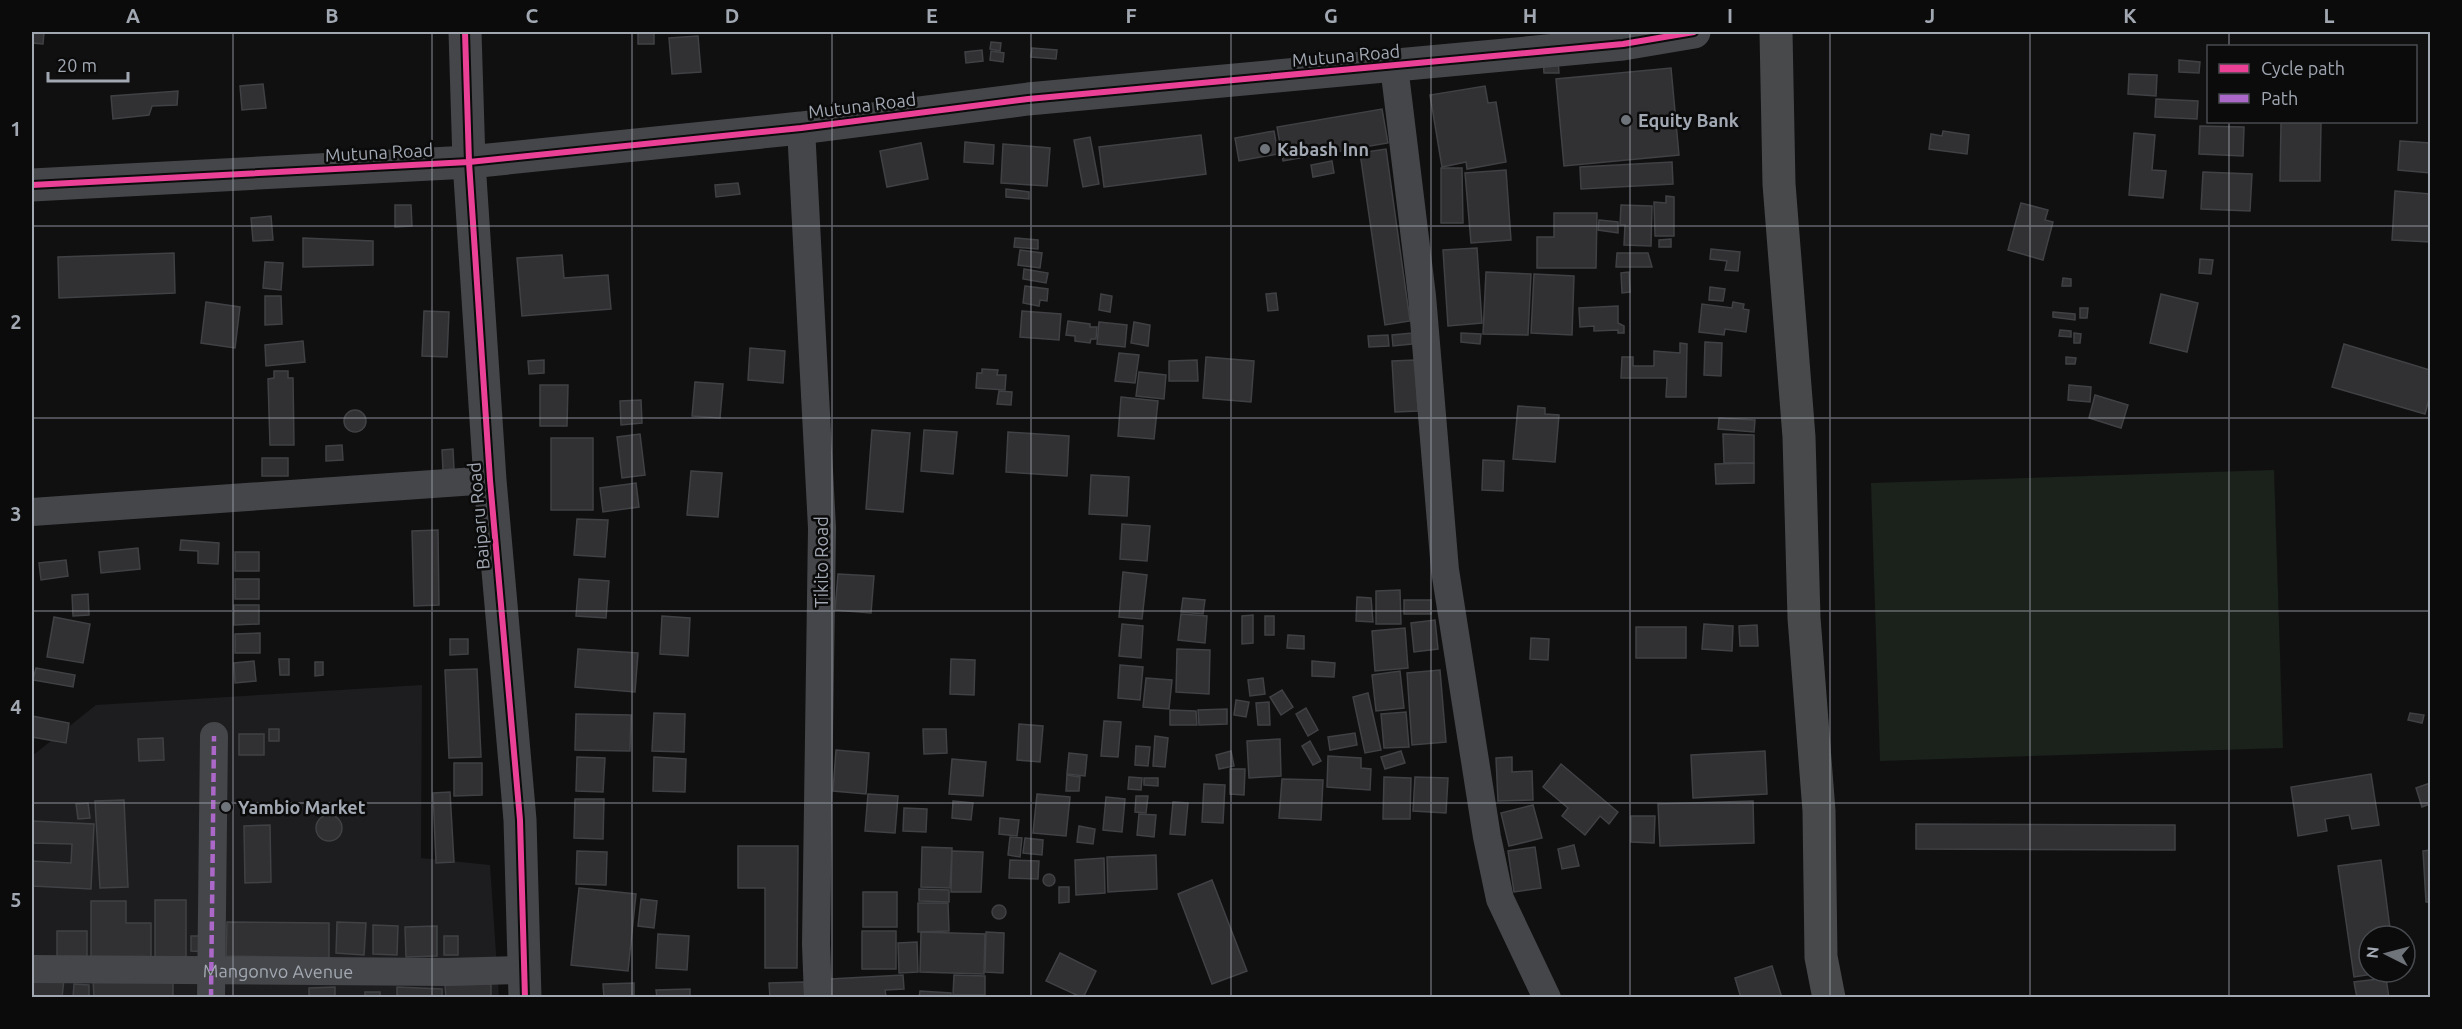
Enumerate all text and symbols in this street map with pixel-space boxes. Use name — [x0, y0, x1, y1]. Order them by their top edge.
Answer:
text: A — [126, 4, 140, 27]
text: B — [325, 4, 339, 27]
text: C — [526, 4, 539, 27]
text: D — [725, 4, 739, 27]
text: E — [926, 4, 938, 27]
text: F — [1125, 4, 1137, 27]
text: G — [1324, 4, 1338, 27]
text: H — [1523, 4, 1537, 27]
text: I — [1727, 4, 1733, 27]
text: J — [1925, 4, 1935, 27]
text: K — [2123, 4, 2137, 27]
text: L — [2324, 4, 2335, 27]
street label: Mutuna Road — [1291, 40, 1401, 70]
scale bar — [48, 45, 128, 83]
legend — [2207, 45, 2417, 123]
text: 20 m — [57, 55, 97, 75]
text: Cycle path — [2261, 58, 2345, 78]
street label: Mutuna Road — [807, 88, 917, 122]
text: Path — [2261, 88, 2298, 108]
place label: Equity Bank — [1638, 110, 1739, 130]
marker: Equity Bank — [1619, 113, 1633, 127]
text: 1 — [10, 117, 22, 140]
street label: Mutuna Road — [324, 139, 434, 165]
place label: Kabash Inn — [1277, 139, 1369, 159]
marker: Kabash Inn — [1258, 142, 1272, 156]
text: 2 — [10, 310, 22, 333]
street label: Baiparu Road — [463, 462, 493, 570]
text: 3 — [10, 502, 22, 525]
street label: Tikito Road — [811, 516, 831, 608]
text: 4 — [10, 695, 22, 718]
place label: Yambio Market — [238, 797, 366, 817]
marker: Yambio Market — [219, 800, 233, 814]
text: 5 — [10, 888, 22, 911]
north arrow — [2357, 924, 2417, 984]
text: N — [2363, 946, 2382, 959]
street label: Mangonvo Avenue — [203, 960, 353, 981]

